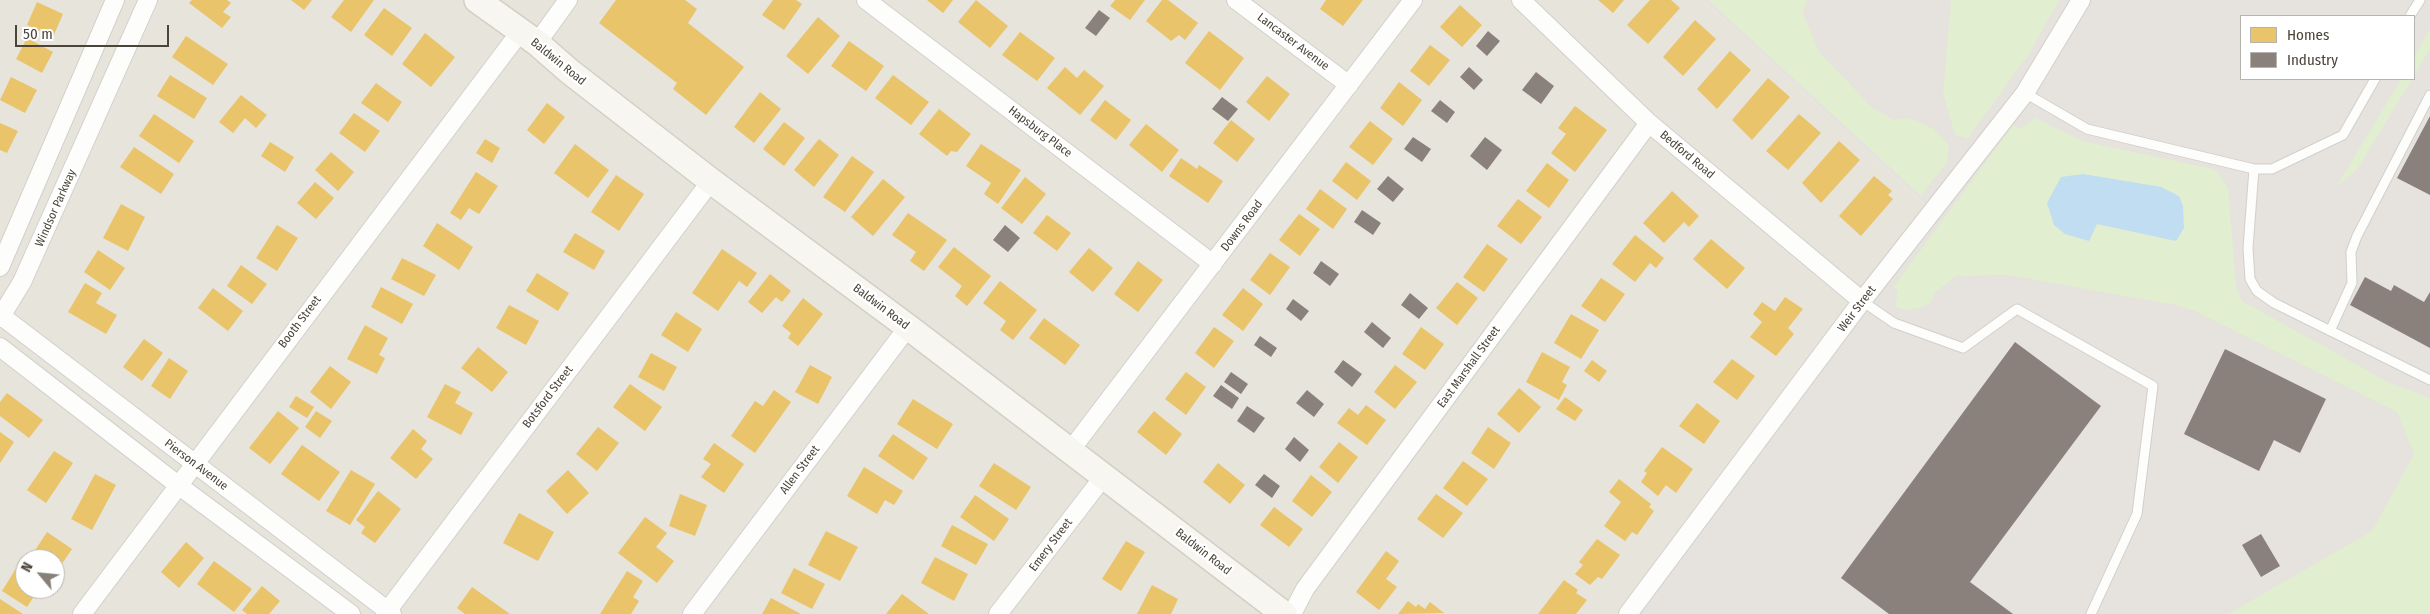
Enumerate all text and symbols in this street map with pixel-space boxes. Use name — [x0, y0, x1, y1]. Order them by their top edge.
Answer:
street label: Lancaster Avenue — [1254, 10, 1332, 74]
scale bar — [18, 15, 171, 47]
legend — [2240, 15, 2415, 80]
text: 50 m — [23, 25, 53, 43]
text: Homes — [2287, 26, 2329, 44]
street label: Baldwin Road — [528, 35, 588, 89]
text: Industry — [2287, 51, 2338, 69]
street label: Hapsburg Place — [1005, 103, 1075, 161]
street label: Bedford Road — [1657, 128, 1717, 182]
street label: Windsor Parkway — [32, 167, 80, 249]
street label: Downs Road — [1218, 198, 1266, 254]
street label: Baldwin Road — [850, 281, 912, 333]
street label: Weir Street — [1835, 283, 1879, 335]
street label: Booth Street — [276, 293, 324, 351]
street label: East Marshall Street — [1435, 323, 1503, 411]
street label: Botsford Street — [520, 363, 576, 431]
street label: Pierson Avenue — [161, 436, 231, 494]
street label: Allen Street — [777, 443, 823, 497]
street label: Emery Street — [1026, 516, 1076, 574]
street label: Baldwin Road — [1172, 526, 1234, 578]
north arrow — [15, 549, 65, 599]
text: N — [18, 560, 37, 575]

